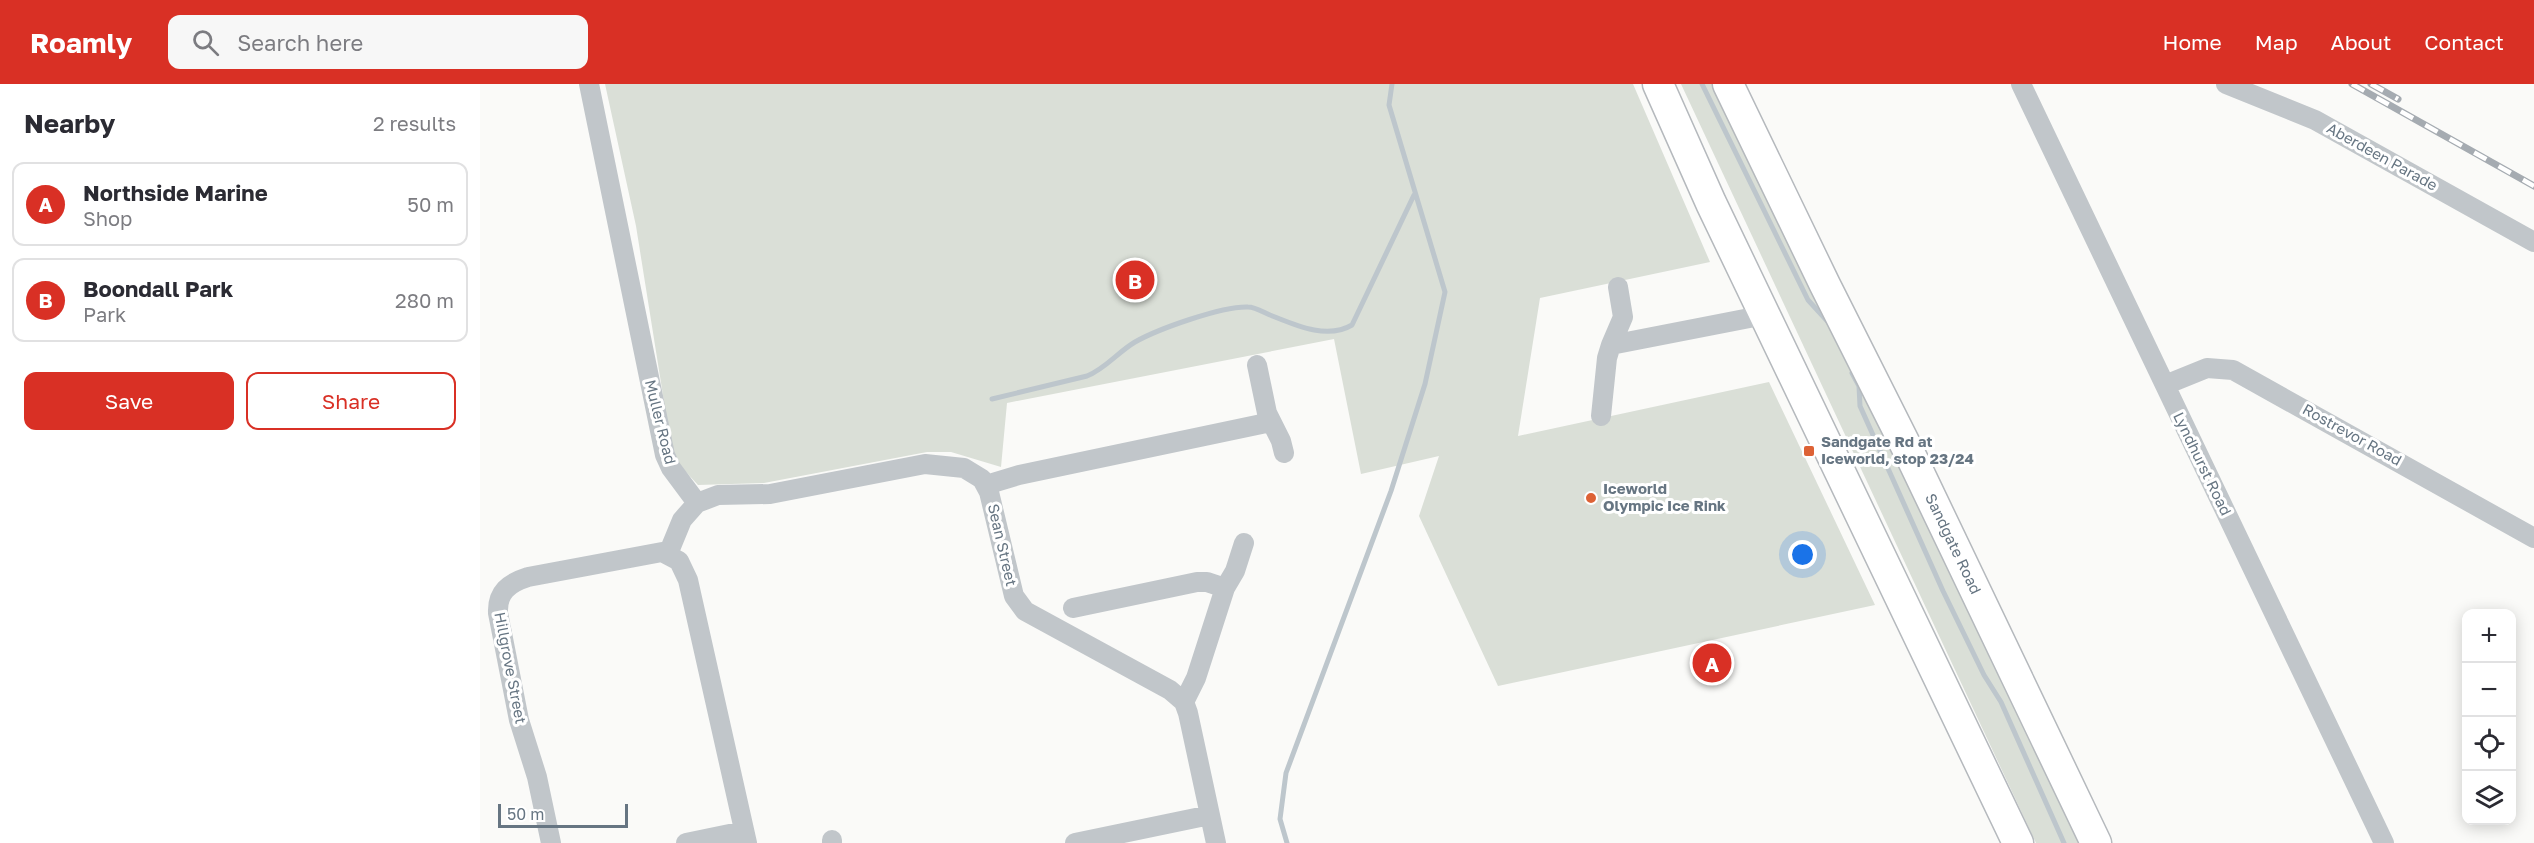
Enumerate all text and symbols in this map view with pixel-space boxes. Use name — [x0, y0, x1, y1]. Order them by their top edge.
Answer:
search box — [168, 15, 588, 69]
text: Roamly — [30, 26, 132, 59]
icon: search — [189, 26, 222, 59]
text: Search here — [237, 29, 363, 56]
text: Home — [2162, 29, 2222, 55]
text: Map — [2255, 29, 2298, 55]
text: About — [2331, 29, 2391, 55]
text: Contact — [2424, 29, 2504, 55]
text: Nearby — [24, 108, 115, 139]
text: 2 results — [373, 111, 456, 135]
street label: Aberdeen Parade — [2324, 118, 2441, 194]
text: Northside Marine — [83, 179, 268, 206]
text: A — [38, 192, 53, 216]
text: 50 m — [407, 192, 454, 216]
text: Shop — [83, 206, 132, 230]
pin: B — [1116, 258, 1154, 302]
text: Boondall Park — [83, 275, 233, 302]
text: B — [38, 288, 53, 312]
text: 280 m — [395, 288, 454, 312]
text: Park — [83, 302, 126, 326]
button: Save — [24, 372, 234, 430]
button: Share — [246, 372, 456, 430]
street label: Muller Road — [642, 378, 680, 466]
street label: Rostrevor Road — [2300, 399, 2405, 469]
street label: Lyndhurst Road — [2170, 409, 2236, 518]
place label: Sandgate Rd at Iceworld, stop 23/24 — [1821, 432, 1974, 467]
marker: Sandgate Rd at Iceworld, stop 23/24 — [1802, 444, 1816, 458]
place label: Iceworld Olympic Ice Rink — [1603, 479, 1726, 514]
street label: Sandgate Road — [1922, 490, 1986, 597]
marker: Iceworld Olympic Ice Rink — [1584, 491, 1598, 505]
street label: Sean Street — [985, 502, 1021, 588]
your location — [1788, 540, 1817, 569]
map controls — [2462, 609, 2516, 825]
button: + — [2462, 609, 2516, 663]
street label: Hillgrove Street — [491, 610, 531, 725]
pin: A — [1692, 640, 1732, 686]
button: − — [2462, 663, 2516, 717]
button: locate — [2462, 717, 2516, 771]
button: layers — [2462, 771, 2516, 825]
scale bar — [498, 801, 628, 828]
text: 50 m — [507, 804, 544, 824]

